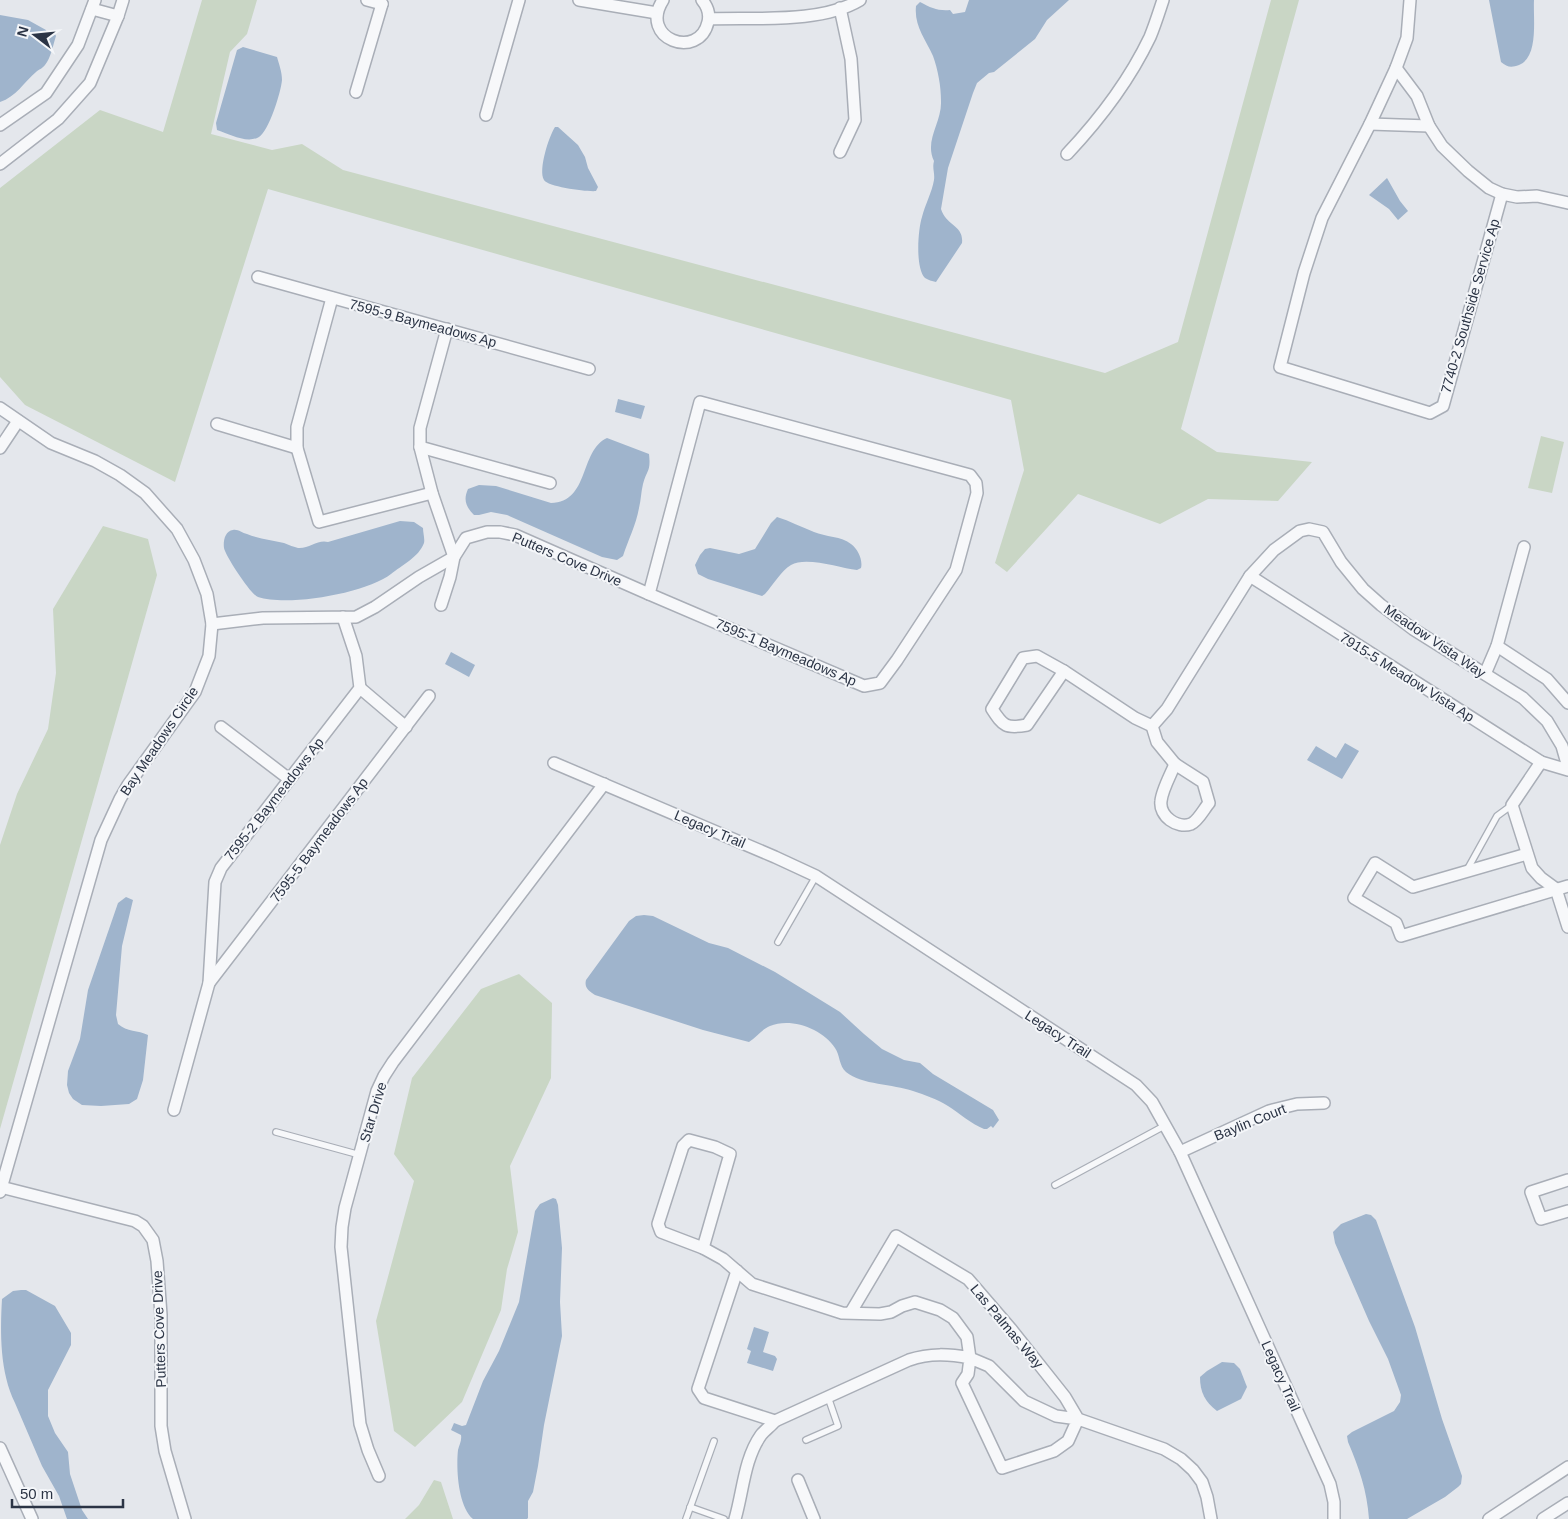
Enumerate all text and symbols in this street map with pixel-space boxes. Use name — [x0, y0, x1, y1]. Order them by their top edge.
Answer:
north arrow — [10, 10, 60, 60]
text: N — [13, 24, 32, 38]
street label: 7740-2 Southside Service Ap — [1437, 217, 1503, 395]
street label: 7595-9 Baymeadows Ap — [348, 296, 499, 350]
street label: Putters Cove Drive — [510, 529, 624, 589]
street label: Meadow Vista Way — [1381, 601, 1489, 681]
street label: 7595-1 Baymeadows Ap — [713, 615, 859, 689]
street label: 7915-5 Meadow Vista Ap — [1337, 629, 1477, 725]
street label: Bay Meadows Circle — [117, 683, 201, 798]
street label: 7595-2 Baymeadows Ap — [221, 734, 327, 864]
street label: 7595-5 Baymeadows Ap — [267, 774, 371, 905]
street label: Legacy Trail — [672, 807, 748, 851]
street label: Legacy Trail — [1022, 1007, 1094, 1061]
street label: Star Drive — [356, 1080, 390, 1144]
street label: Baylin Court — [1212, 1100, 1288, 1144]
street label: Putters Cove Drive — [149, 1270, 169, 1388]
street label: Las Palmas Way — [967, 1281, 1047, 1371]
street label: Legacy Trail — [1258, 1338, 1304, 1414]
scale bar — [12, 1476, 124, 1508]
text: 50 m — [20, 1485, 53, 1502]

